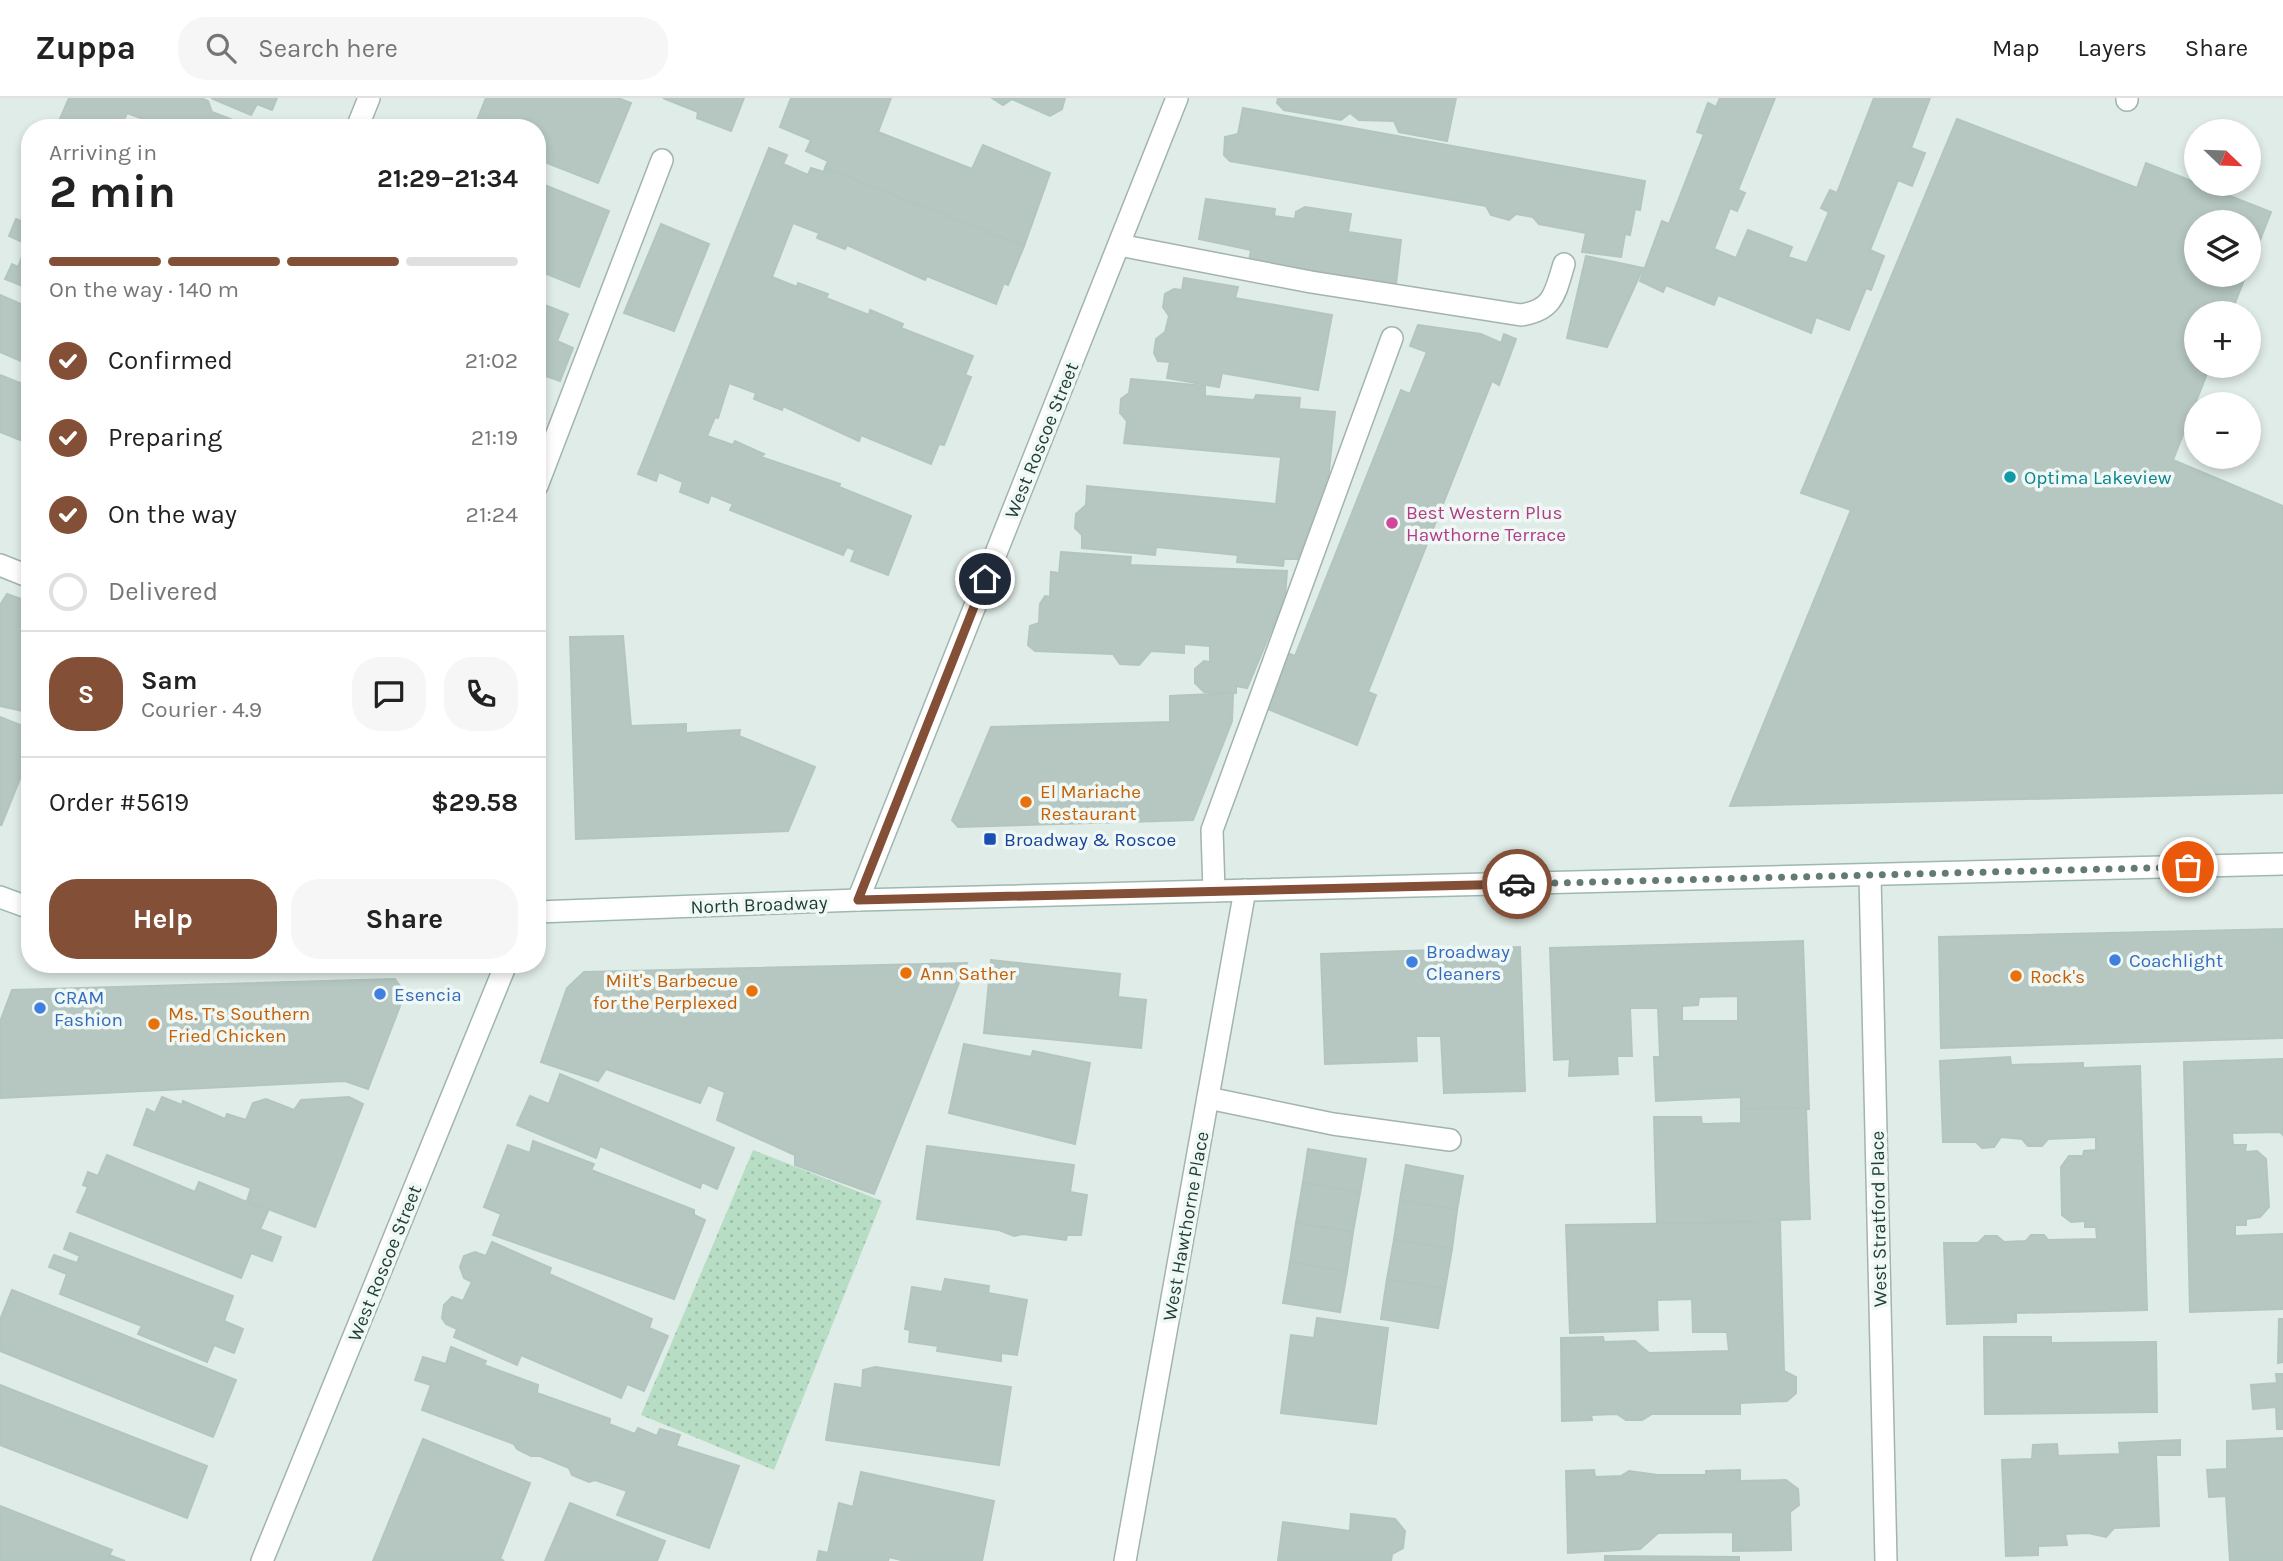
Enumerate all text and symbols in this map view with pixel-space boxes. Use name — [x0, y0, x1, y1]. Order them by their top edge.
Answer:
search box — [178, 17, 668, 80]
text: Zuppa — [35, 29, 136, 67]
icon: search — [202, 29, 240, 67]
text: Search here — [258, 33, 398, 64]
text: Map — [1992, 34, 2040, 62]
text: Layers — [2078, 34, 2147, 62]
text: Share — [2185, 34, 2248, 62]
north arrow — [2184, 119, 2261, 196]
map controls — [2184, 119, 2261, 469]
text: Arriving in — [49, 139, 157, 166]
text: 21:29–21:34 — [377, 163, 518, 194]
text: 2 min — [49, 165, 176, 219]
button: layers — [2184, 210, 2261, 287]
text: On the way · 140 m — [49, 276, 239, 303]
button: + — [2184, 301, 2261, 378]
icon: check — [49, 342, 87, 380]
text: Confirmed — [108, 345, 233, 376]
text: 21:02 — [465, 347, 518, 374]
street label: West Roscoe Street — [1001, 359, 1083, 522]
button: − — [2184, 392, 2261, 469]
icon: check — [49, 419, 87, 457]
text: Preparing — [108, 422, 222, 453]
text: 21:19 — [471, 424, 518, 451]
place label: Optima Lakeview — [2024, 467, 2172, 489]
marker: Optima Lakeview — [2002, 469, 2018, 485]
icon: check — [49, 496, 87, 534]
text: On the way — [108, 499, 237, 530]
text: 21:24 — [466, 501, 518, 528]
place label: Best Western Plus Hawthorne Terrace — [1406, 502, 1566, 546]
marker: Best Western Plus Hawthorne Terrace — [1384, 515, 1400, 531]
pin — [955, 549, 1015, 609]
icon: home — [966, 560, 1004, 598]
text: Delivered — [108, 576, 218, 607]
button: chat — [352, 657, 426, 731]
button: phone — [444, 657, 518, 731]
text: Sam — [141, 665, 197, 696]
text: S — [78, 679, 94, 710]
text: Courier · 4.9 — [141, 696, 262, 723]
place label: El Mariache Restaurant — [1040, 781, 1141, 825]
text: Order #5619 — [49, 787, 189, 818]
text: $29.58 — [431, 787, 518, 818]
marker: El Mariache Restaurant — [1018, 794, 1034, 810]
place label: Broadway & Roscoe — [1004, 829, 1176, 851]
marker: Broadway & Roscoe — [982, 831, 998, 847]
pin — [2158, 837, 2218, 897]
icon: bag — [2169, 848, 2207, 886]
courier — [1482, 849, 1552, 919]
icon: car — [1498, 865, 1536, 903]
button: Help — [49, 879, 277, 959]
button: Share — [291, 879, 518, 959]
street label: North Broadway — [690, 892, 828, 918]
place label: Broadway Cleaners — [1426, 941, 1510, 985]
place label: Coachlight — [2129, 950, 2223, 972]
marker: Coachlight — [2107, 952, 2123, 968]
marker: Broadway Cleaners — [1404, 954, 1420, 970]
place label: Ann Sather — [920, 963, 1016, 985]
marker: Ann Sather — [898, 965, 914, 981]
place label: Rock's — [2030, 966, 2085, 988]
marker: Rock's — [2008, 968, 2024, 984]
place label: Milt's Barbecue for the Perplexed — [593, 970, 738, 1014]
marker: Milt's Barbecue for the Perplexed — [744, 983, 760, 999]
place label: Esencia — [394, 984, 462, 1006]
marker: Esencia — [372, 986, 388, 1002]
place label: CRAM Fashion — [54, 987, 123, 1031]
marker: CRAM Fashion — [32, 1000, 48, 1016]
place label: Ms. T’s Southern Fried Chicken — [168, 1003, 310, 1047]
marker: Ms. T’s Southern Fried Chicken — [146, 1016, 162, 1032]
street label: West Hawthorne Place — [1158, 1130, 1214, 1323]
street label: West Stratford Place — [1866, 1131, 1892, 1307]
street label: West Roscoe Street — [344, 1182, 426, 1345]

